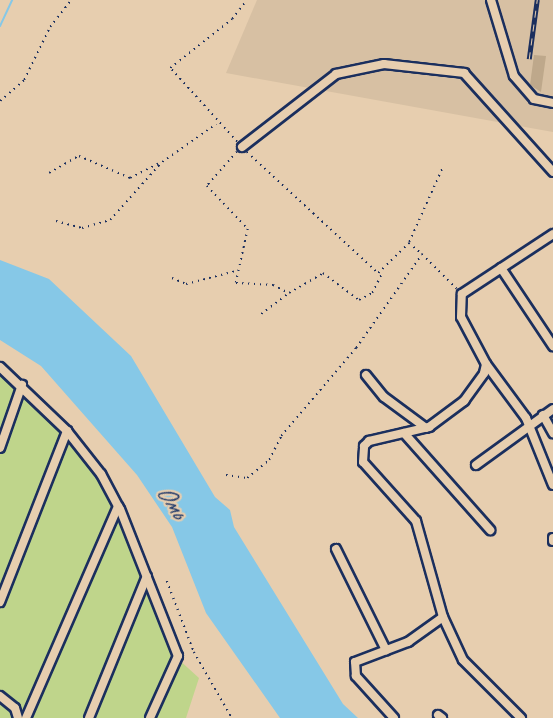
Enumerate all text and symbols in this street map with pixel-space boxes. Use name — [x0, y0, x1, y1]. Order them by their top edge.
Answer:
water label: Омь — [150, 478, 194, 524]

